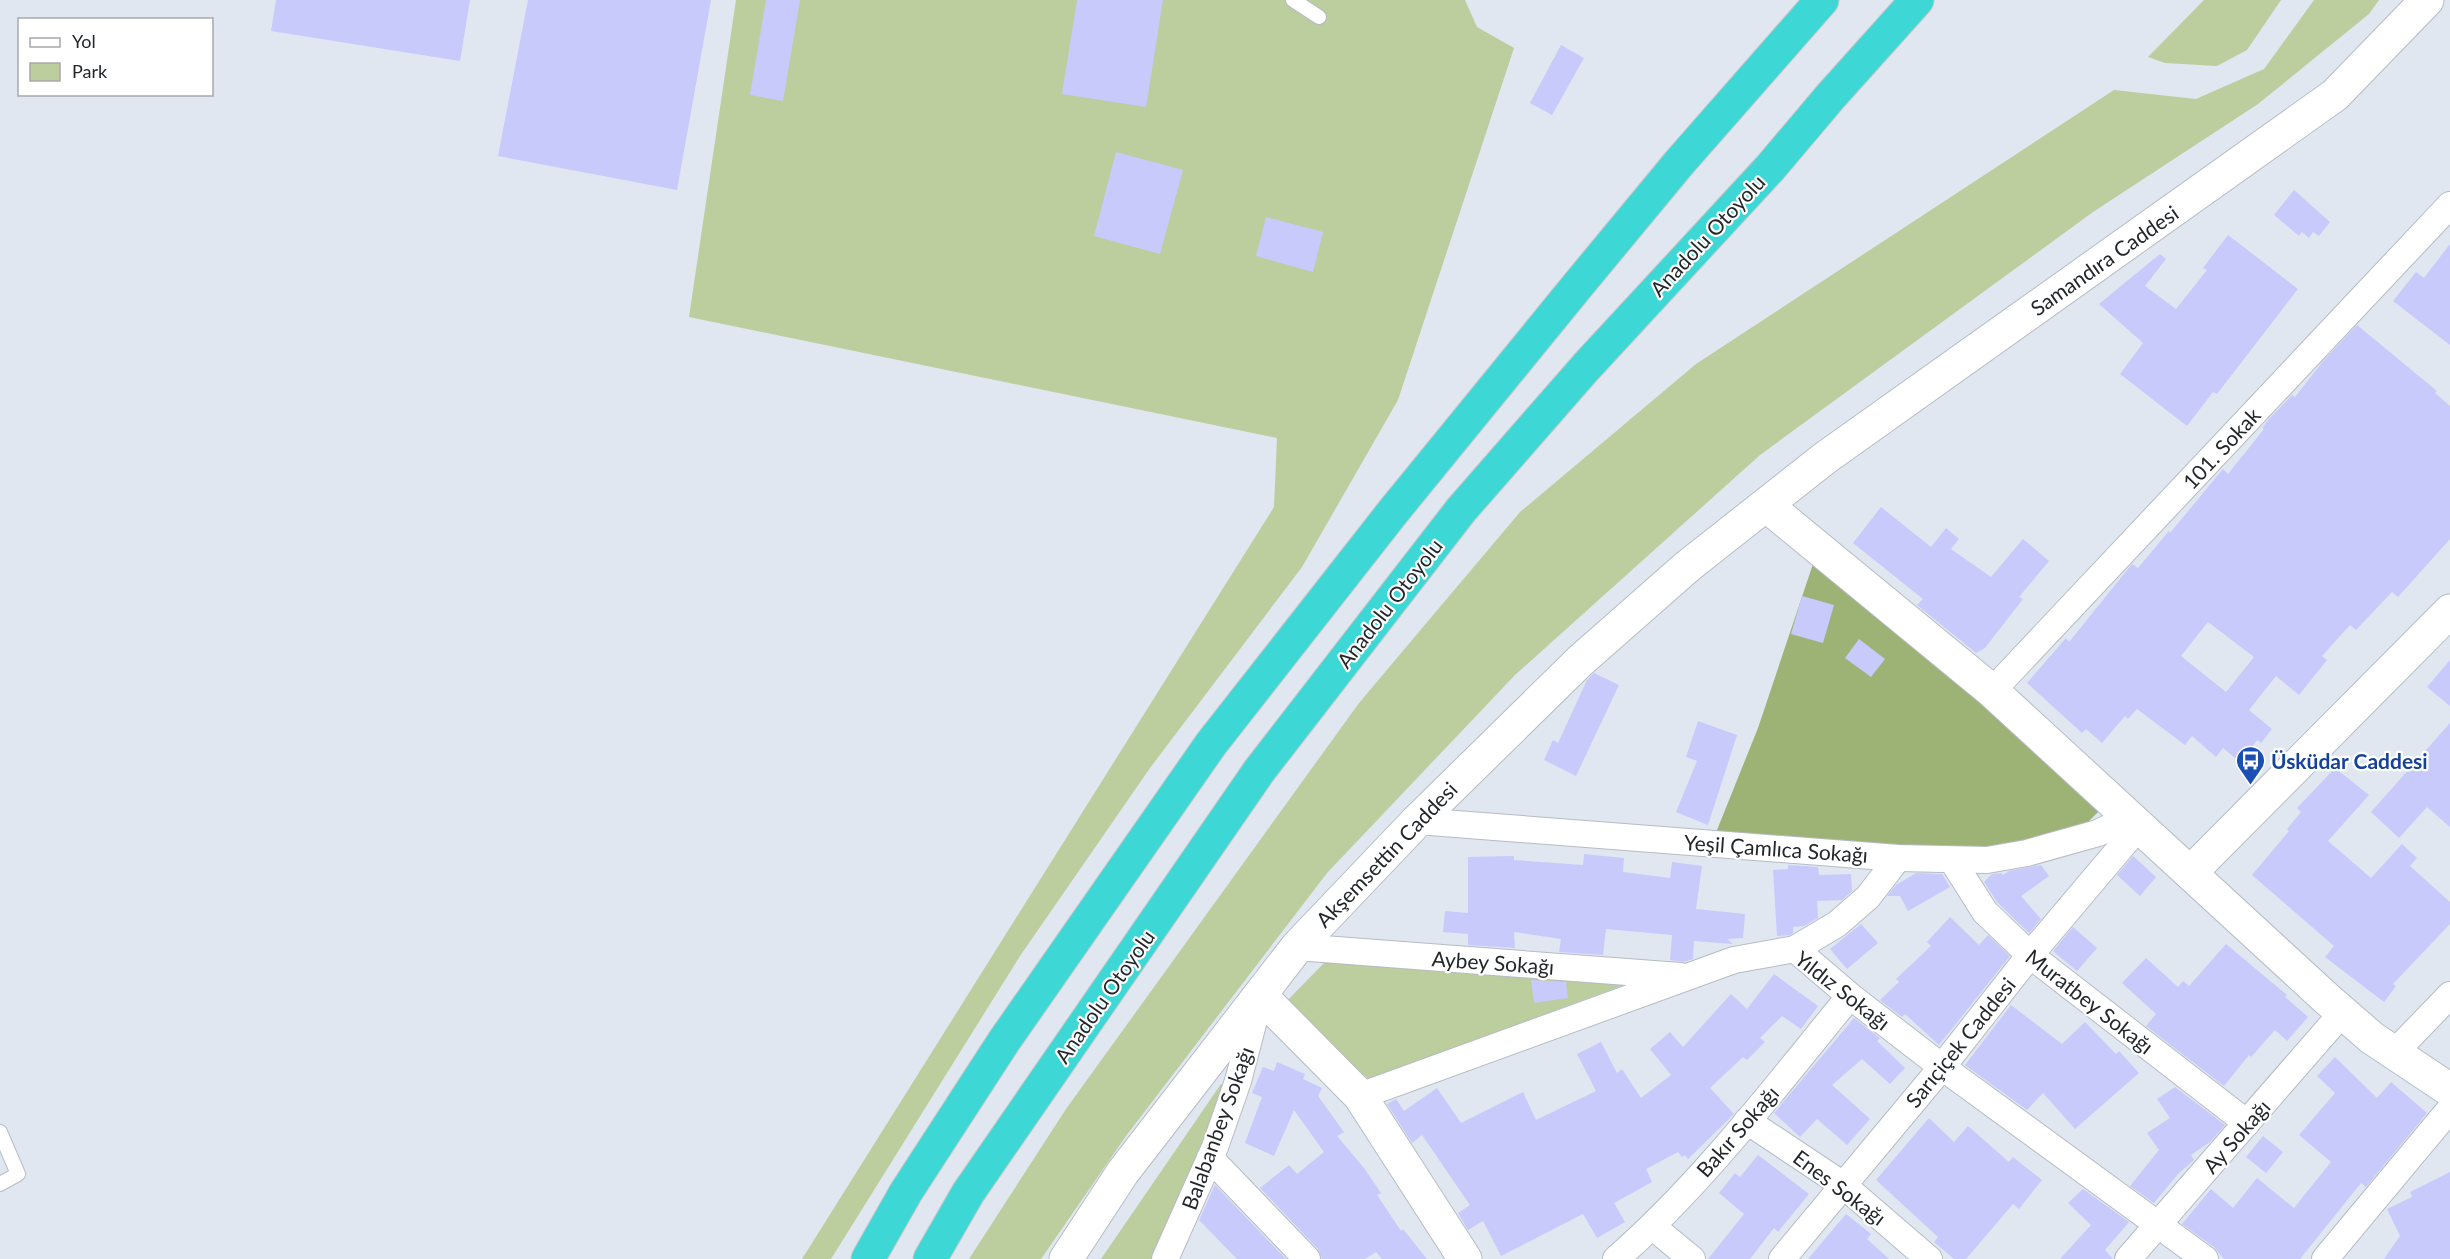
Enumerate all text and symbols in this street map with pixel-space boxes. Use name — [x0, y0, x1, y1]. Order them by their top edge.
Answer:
legend — [18, 18, 213, 96]
text: Yol — [72, 30, 96, 52]
text: Park — [72, 60, 108, 82]
street label: Anadolu Otoyolu — [1644, 169, 1770, 301]
street label: Samandıra Caddesi — [2025, 200, 2183, 320]
street label: 101. Sokak — [2177, 402, 2265, 494]
street label: Anadolu Otoyolu — [1331, 533, 1447, 673]
bus stop icon: Üsküdar Caddesi — [2234, 744, 2266, 786]
place label: Üsküdar Caddesi — [2271, 748, 2428, 773]
street label: Akşemsettin Caddesi — [1310, 776, 1462, 932]
street label: Yeşil Çamlıca Sokağı — [1683, 829, 1869, 867]
street label: Anadolu Otoyolu — [1049, 925, 1159, 1067]
street label: Muratbey Sokağı — [2021, 943, 2159, 1059]
street label: Aybey Sokağı — [1431, 945, 1555, 979]
street label: Yıldız Sokağı — [1791, 945, 1895, 1035]
street label: Sarıçiçek Caddesi — [1900, 972, 2020, 1112]
street label: Balabanbey Sokağı — [1176, 1043, 1258, 1213]
street label: Bakır Sokağı — [1691, 1080, 1783, 1182]
street label: Ay Sokağı — [2197, 1094, 2275, 1178]
street label: Enes Sokağı — [1789, 1144, 1891, 1230]

